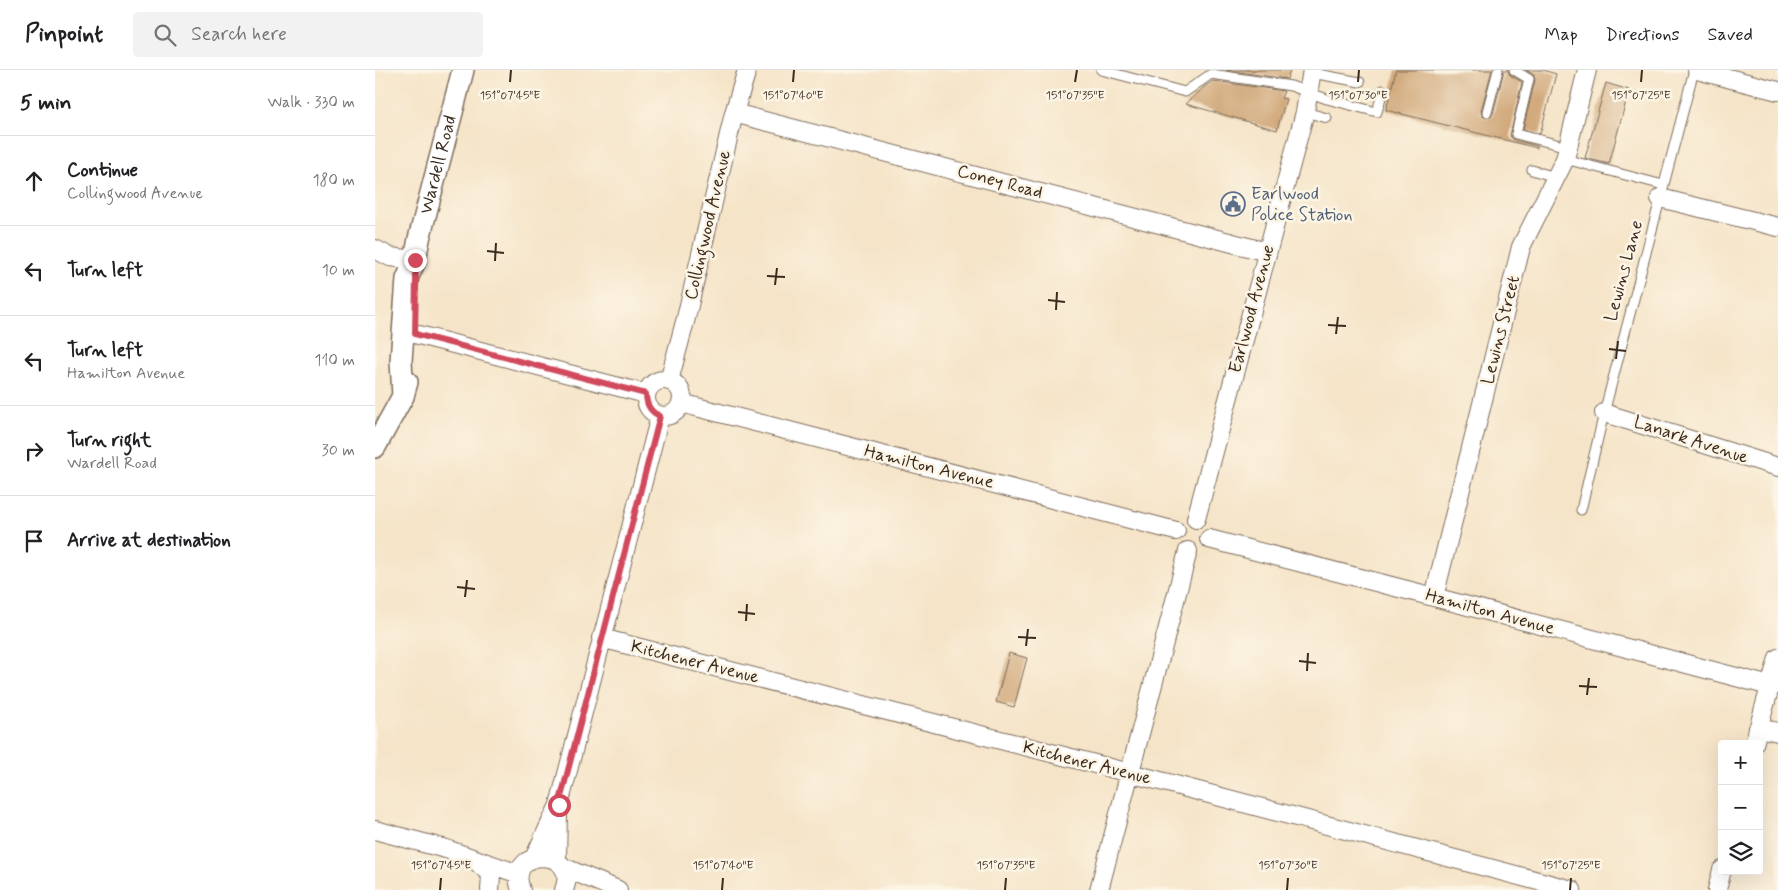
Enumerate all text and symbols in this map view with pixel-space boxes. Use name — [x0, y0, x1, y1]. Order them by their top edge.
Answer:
search box — [133, 12, 483, 57]
text: Pinpoint — [25, 19, 103, 50]
icon: search — [151, 21, 179, 49]
text: Search here — [191, 22, 287, 47]
text: Map — [1545, 23, 1578, 47]
text: Directions — [1606, 23, 1680, 47]
text: Saved — [1708, 23, 1753, 47]
text: 151°07'45"E — [480, 88, 540, 104]
text: 151°07'40"E — [763, 88, 824, 104]
text: 151°07'35"E — [1046, 88, 1104, 104]
text: 151°07'30"E — [1328, 88, 1388, 104]
text: 151°07'25"E — [1611, 88, 1671, 104]
text: 5 min — [20, 89, 72, 117]
text: Walk · 330 m — [267, 92, 355, 113]
street label: Wardell Road — [414, 113, 463, 217]
street label: Collingwood Avenue — [679, 148, 739, 303]
text: Continue — [67, 158, 138, 183]
street label: Coney Road — [955, 159, 1045, 205]
icon: ahead — [20, 167, 48, 195]
text: 180 m — [312, 170, 355, 191]
place label: Earlwood Police Station — [1251, 182, 1353, 227]
text: Collingwood Avenue — [67, 183, 203, 204]
public building icon: Earlwood Police Station — [1220, 191, 1246, 217]
street label: Lewins Lane — [1599, 218, 1649, 324]
street label: Earlwood Avenue — [1223, 242, 1281, 376]
route end — [404, 249, 427, 272]
icon: left — [20, 257, 48, 285]
text: Turn left — [67, 258, 143, 283]
text: 10 m — [322, 260, 355, 281]
street label: Lewins Street — [1476, 273, 1526, 387]
text: Turn left — [67, 338, 143, 363]
icon: left — [20, 347, 48, 375]
text: 110 m — [314, 350, 355, 371]
text: Hamilton Avenue — [67, 363, 185, 384]
street label: Lanark Avenue — [1631, 410, 1751, 470]
text: Turn right — [67, 428, 151, 453]
icon: right — [20, 437, 48, 465]
street label: Hamilton Avenue — [862, 439, 996, 495]
text: 30 m — [322, 440, 355, 461]
text: Wardell Road — [67, 453, 157, 474]
icon: arrive — [20, 527, 48, 555]
text: Arrive at destination — [67, 528, 231, 553]
street label: Hamilton Avenue — [1423, 583, 1557, 641]
street label: Kitchener Avenue — [628, 634, 762, 690]
street label: Kitchener Avenue — [1020, 735, 1154, 791]
map controls — [1718, 740, 1763, 875]
button: + — [1718, 740, 1763, 785]
button: − — [1718, 785, 1763, 830]
route start — [548, 794, 571, 817]
button: layers — [1718, 830, 1763, 875]
text: 151°07'45"E — [411, 858, 471, 874]
text: 151°07'40"E — [693, 858, 754, 874]
text: 151°07'35"E — [977, 858, 1035, 874]
text: 151°07'30"E — [1258, 858, 1318, 874]
text: 151°07'25"E — [1541, 858, 1601, 874]

